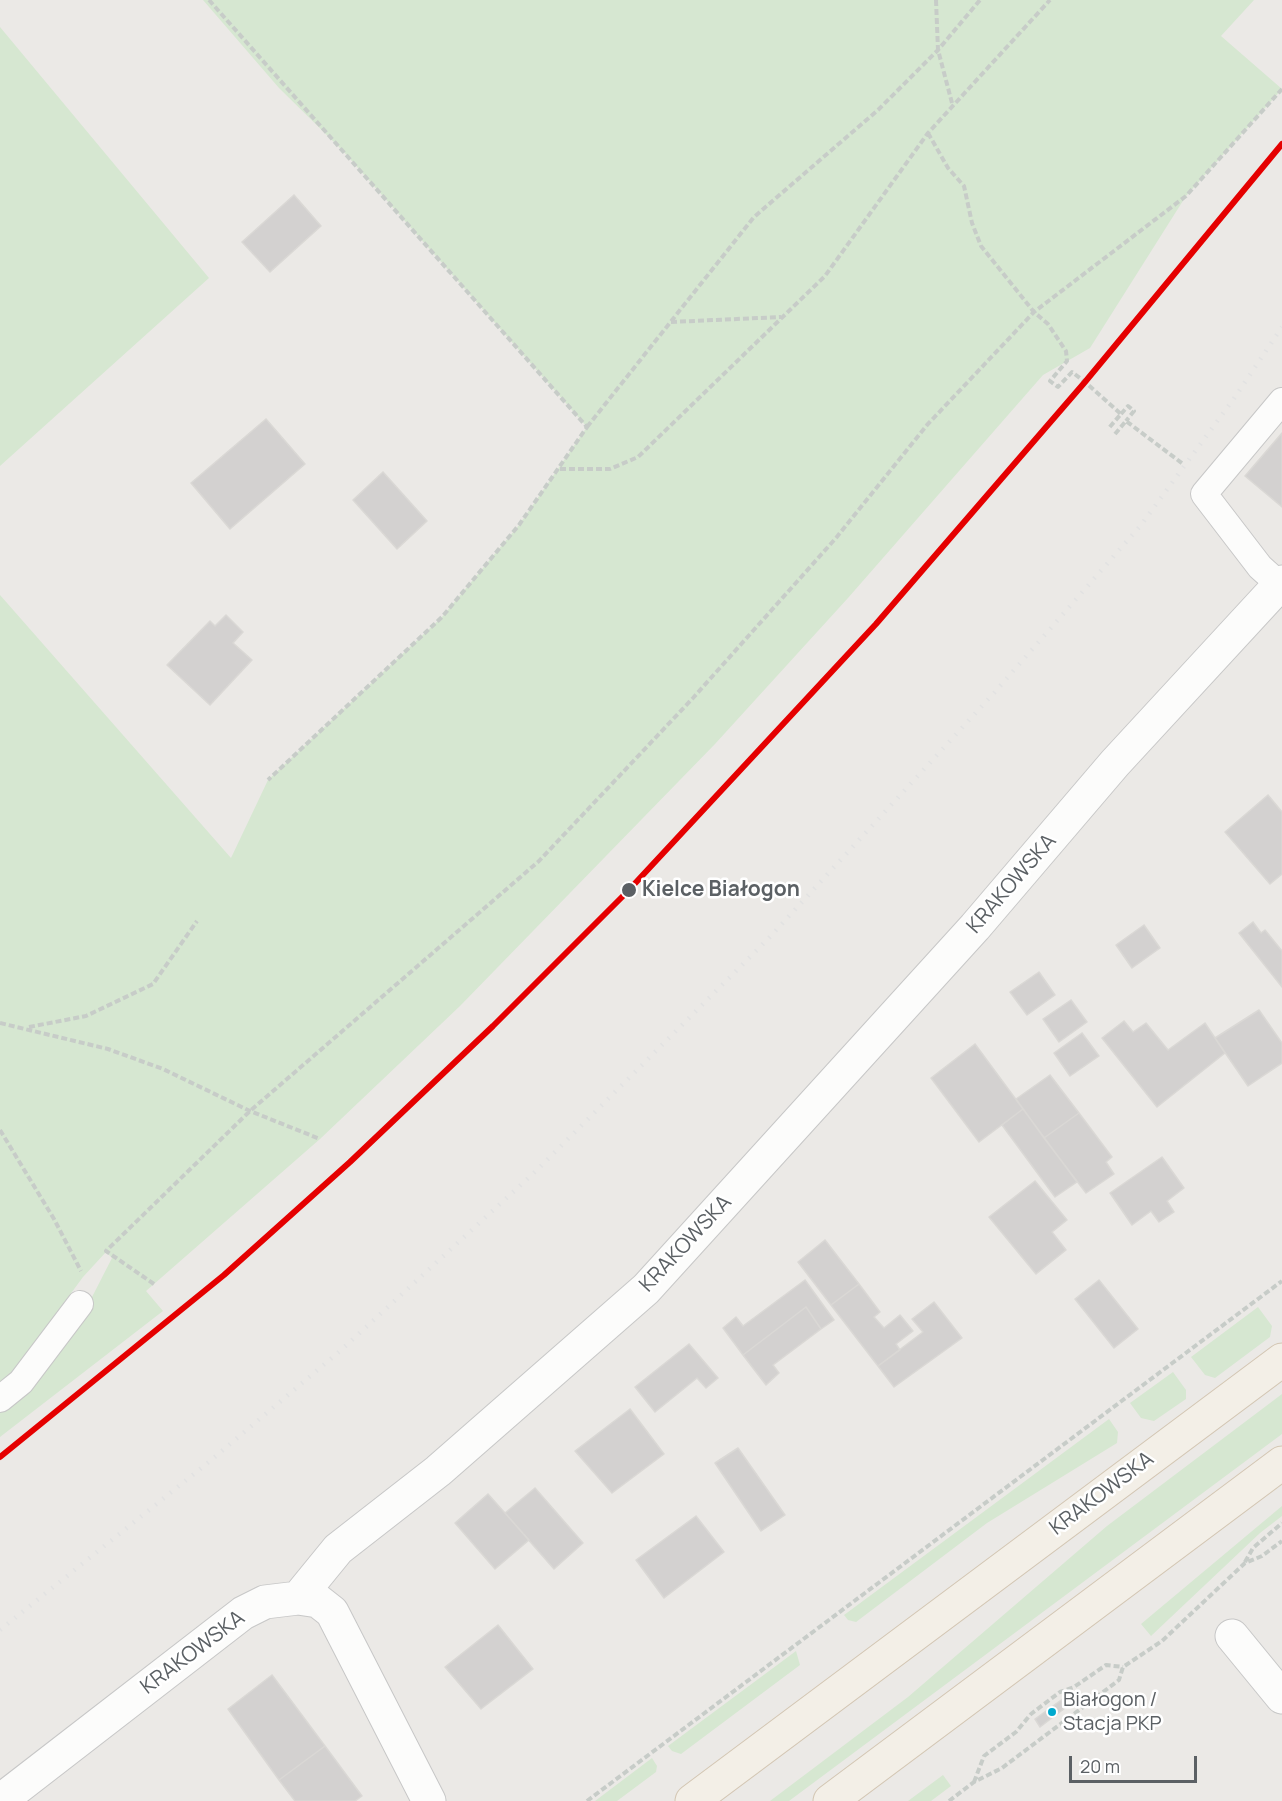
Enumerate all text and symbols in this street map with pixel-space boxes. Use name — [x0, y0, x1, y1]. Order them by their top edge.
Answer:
street label: KRAKOWSKA — [962, 829, 1062, 939]
place label: Kielce Białogon — [642, 877, 800, 903]
marker: Kielce Białogon — [620, 881, 638, 899]
street label: KRAKOWSKA — [635, 1190, 737, 1298]
street label: KRAKOWSKA — [1045, 1447, 1159, 1541]
street label: KRAKOWSKA — [136, 1606, 250, 1700]
place label: Białogon / Stacja PKP — [1063, 1688, 1162, 1735]
marker: Białogon / Stacja PKP — [1046, 1706, 1058, 1718]
scale bar — [1072, 1744, 1200, 1782]
text: 20 m — [1080, 1754, 1120, 1778]

